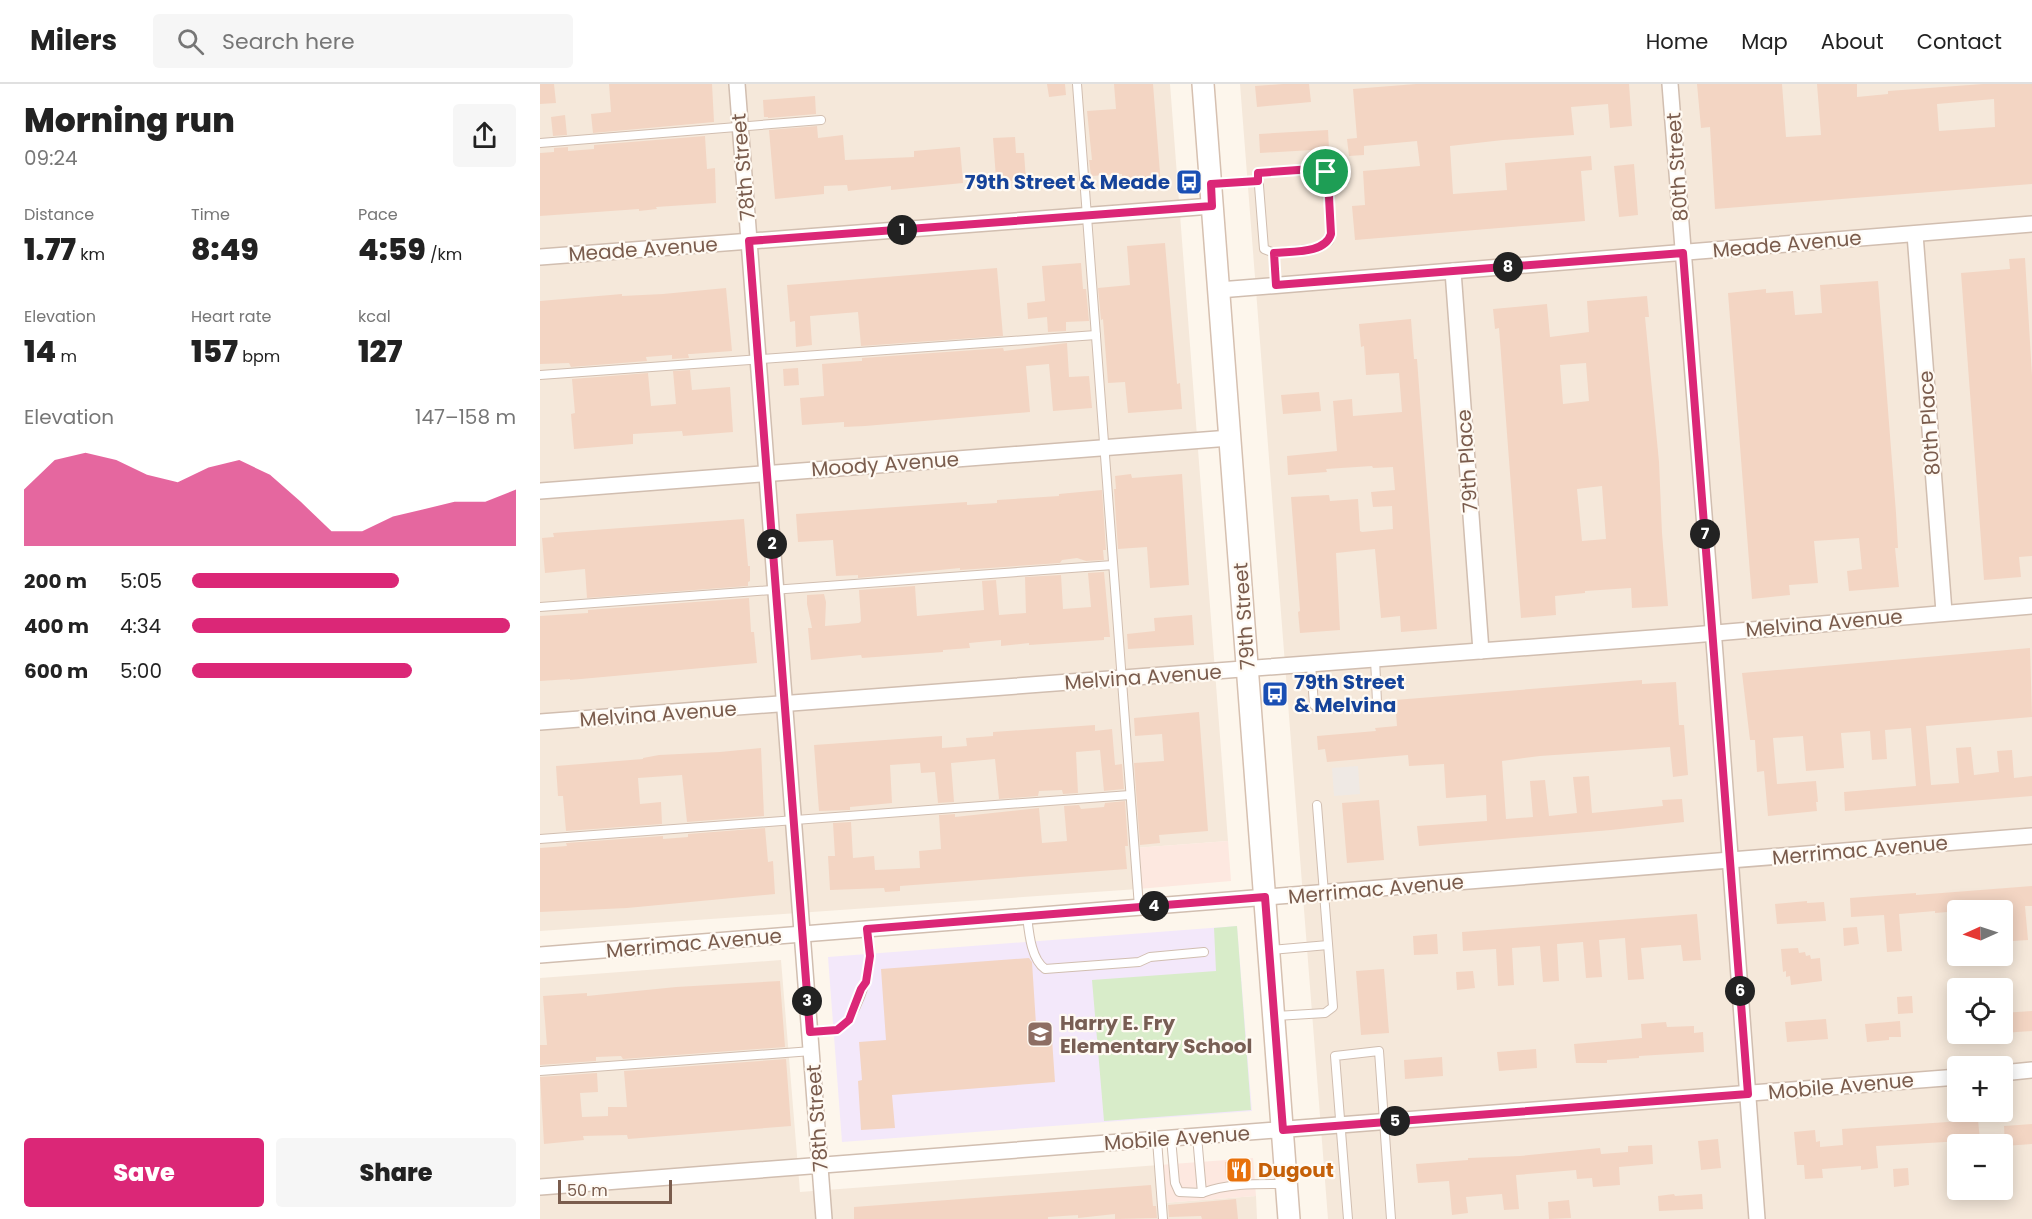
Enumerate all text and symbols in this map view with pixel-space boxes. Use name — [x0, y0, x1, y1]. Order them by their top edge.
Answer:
search box — [153, 14, 573, 68]
text: Milers — [30, 21, 117, 60]
icon: search — [174, 25, 207, 58]
text: Search here — [222, 26, 355, 57]
text: Home — [1646, 27, 1708, 56]
text: Map — [1741, 27, 1788, 56]
text: About — [1821, 27, 1884, 56]
text: Contact — [1917, 27, 2002, 56]
text: Morning run — [24, 97, 235, 144]
button: share — [453, 104, 516, 167]
street label: 78th Street — [724, 112, 762, 222]
street label: 80th Street — [1659, 112, 1695, 222]
text: 09:24 — [24, 144, 78, 172]
pin — [1300, 146, 1351, 197]
icon: arrive — [1309, 155, 1342, 188]
bus stop icon: 79th Street & Meade — [1174, 167, 1204, 197]
place label: 79th Street & Meade — [965, 168, 1170, 196]
text: Distance — [24, 203, 94, 226]
text: Time — [191, 203, 230, 226]
text: Pace — [358, 203, 398, 226]
pin: 1 — [887, 215, 917, 245]
text: 1 — [899, 218, 905, 241]
street label: Meade Avenue — [1711, 224, 1863, 264]
text: 1.77 — [24, 228, 76, 271]
text: 8:49 — [191, 228, 259, 271]
text: 4:59 — [358, 228, 426, 271]
street label: Meade Avenue — [567, 230, 719, 268]
text: km — [76, 243, 105, 266]
text: /km — [426, 243, 462, 266]
pin: 8 — [1493, 252, 1523, 282]
text: 8 — [1503, 255, 1513, 278]
text: Elevation — [24, 305, 96, 328]
text: Heart rate — [191, 305, 271, 328]
text: kcal — [358, 305, 391, 328]
text: 14 — [24, 330, 56, 373]
text: 157 — [191, 330, 238, 373]
text: 127 — [358, 330, 402, 373]
text: m — [56, 345, 77, 368]
text: bpm — [238, 345, 280, 368]
street label: 80th Place — [1911, 370, 1947, 476]
text: Elevation — [24, 403, 114, 431]
text: 147–158 m — [415, 403, 516, 431]
street label: 79th Place — [1449, 408, 1485, 514]
street label: Moody Avenue — [810, 445, 960, 483]
pin: 7 — [1690, 519, 1720, 549]
text: 7 — [1701, 522, 1709, 545]
pin: 2 — [757, 529, 787, 559]
text: 2 — [767, 532, 777, 555]
street label: 79th Street — [1226, 561, 1262, 671]
text: 200 m — [24, 567, 87, 595]
text: 5:05 — [120, 567, 162, 595]
street label: Melvina Avenue — [1744, 602, 1904, 644]
text: 400 m — [24, 612, 89, 640]
text: 4:34 — [120, 612, 161, 640]
text: 600 m — [24, 657, 88, 685]
text: 5:00 — [120, 657, 162, 685]
street label: Melvina Avenue — [1063, 658, 1223, 696]
place label: 79th Street & Melvina — [1294, 668, 1405, 719]
bus stop icon: 79th Street & Melvina — [1260, 679, 1290, 709]
street label: Melvina Avenue — [578, 695, 738, 733]
street label: Merrimac Avenue — [1771, 828, 1949, 872]
street label: Merrimac Avenue — [1287, 867, 1465, 911]
pin: 4 — [1139, 891, 1169, 921]
text: 4 — [1149, 894, 1159, 917]
north arrow — [1947, 900, 2013, 966]
map controls — [1947, 900, 2013, 1200]
street label: Merrimac Avenue — [605, 921, 783, 965]
pin: 6 — [1725, 976, 1755, 1006]
button: locate — [1947, 978, 2013, 1044]
text: 6 — [1735, 979, 1745, 1002]
pin: 3 — [792, 986, 822, 1016]
text: 3 — [802, 989, 812, 1012]
place label: Harry E. Fry Elementary School — [1060, 1009, 1252, 1060]
school or university icon: Harry E. Fry Elementary School — [1025, 1019, 1055, 1049]
button: + — [1947, 1056, 2013, 1122]
street label: 78th Street — [799, 1063, 835, 1173]
street label: Mobile Avenue — [1767, 1066, 1915, 1106]
pin: 5 — [1380, 1106, 1410, 1136]
text: 5 — [1390, 1109, 1400, 1132]
street label: Mobile Avenue — [1103, 1119, 1251, 1157]
button: − — [1947, 1134, 2013, 1200]
button: Save — [24, 1138, 264, 1207]
button: Share — [276, 1138, 516, 1207]
restaurant icon: Dugout — [1224, 1155, 1254, 1185]
place label: Dugout — [1258, 1156, 1334, 1184]
scale bar — [558, 1177, 672, 1204]
text: 50 m — [567, 1179, 608, 1202]

